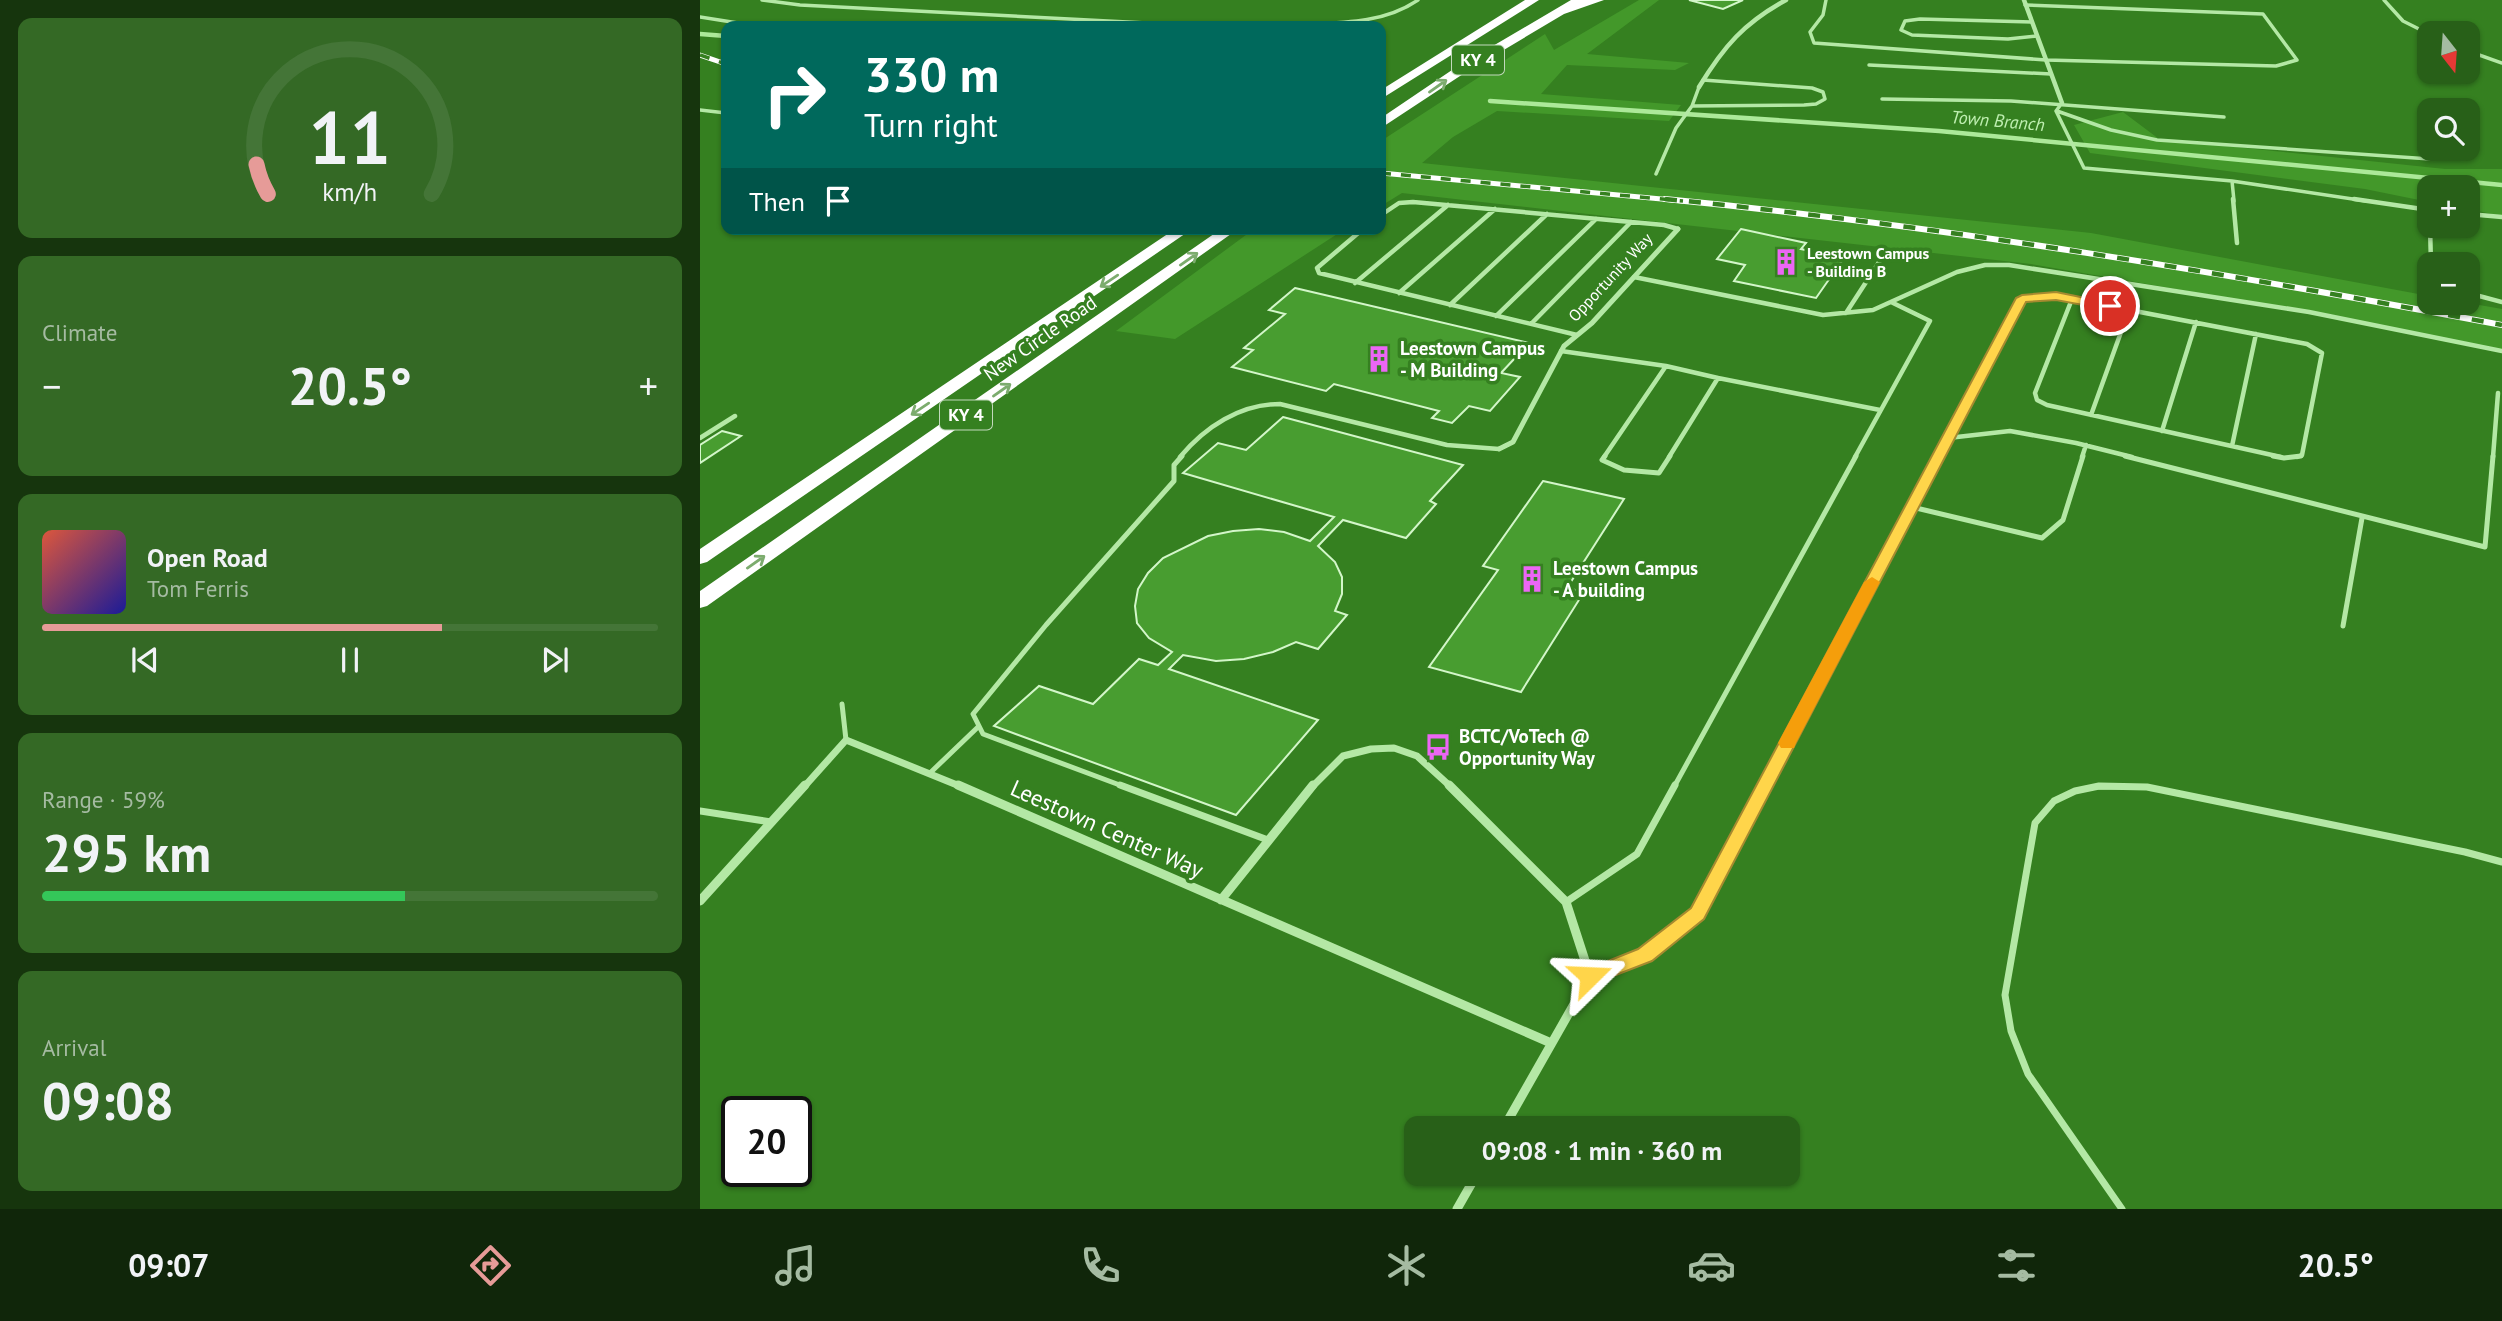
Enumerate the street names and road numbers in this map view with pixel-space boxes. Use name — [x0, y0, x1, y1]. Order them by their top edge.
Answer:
road number: KY 4 — [1452, 46, 1504, 74]
street label: Opportunity Way — [1564, 228, 1657, 326]
street label: New Circle Road — [979, 290, 1101, 386]
road number: KY 4 — [940, 400, 992, 430]
street label: Leestown Center Way — [1006, 773, 1208, 884]

